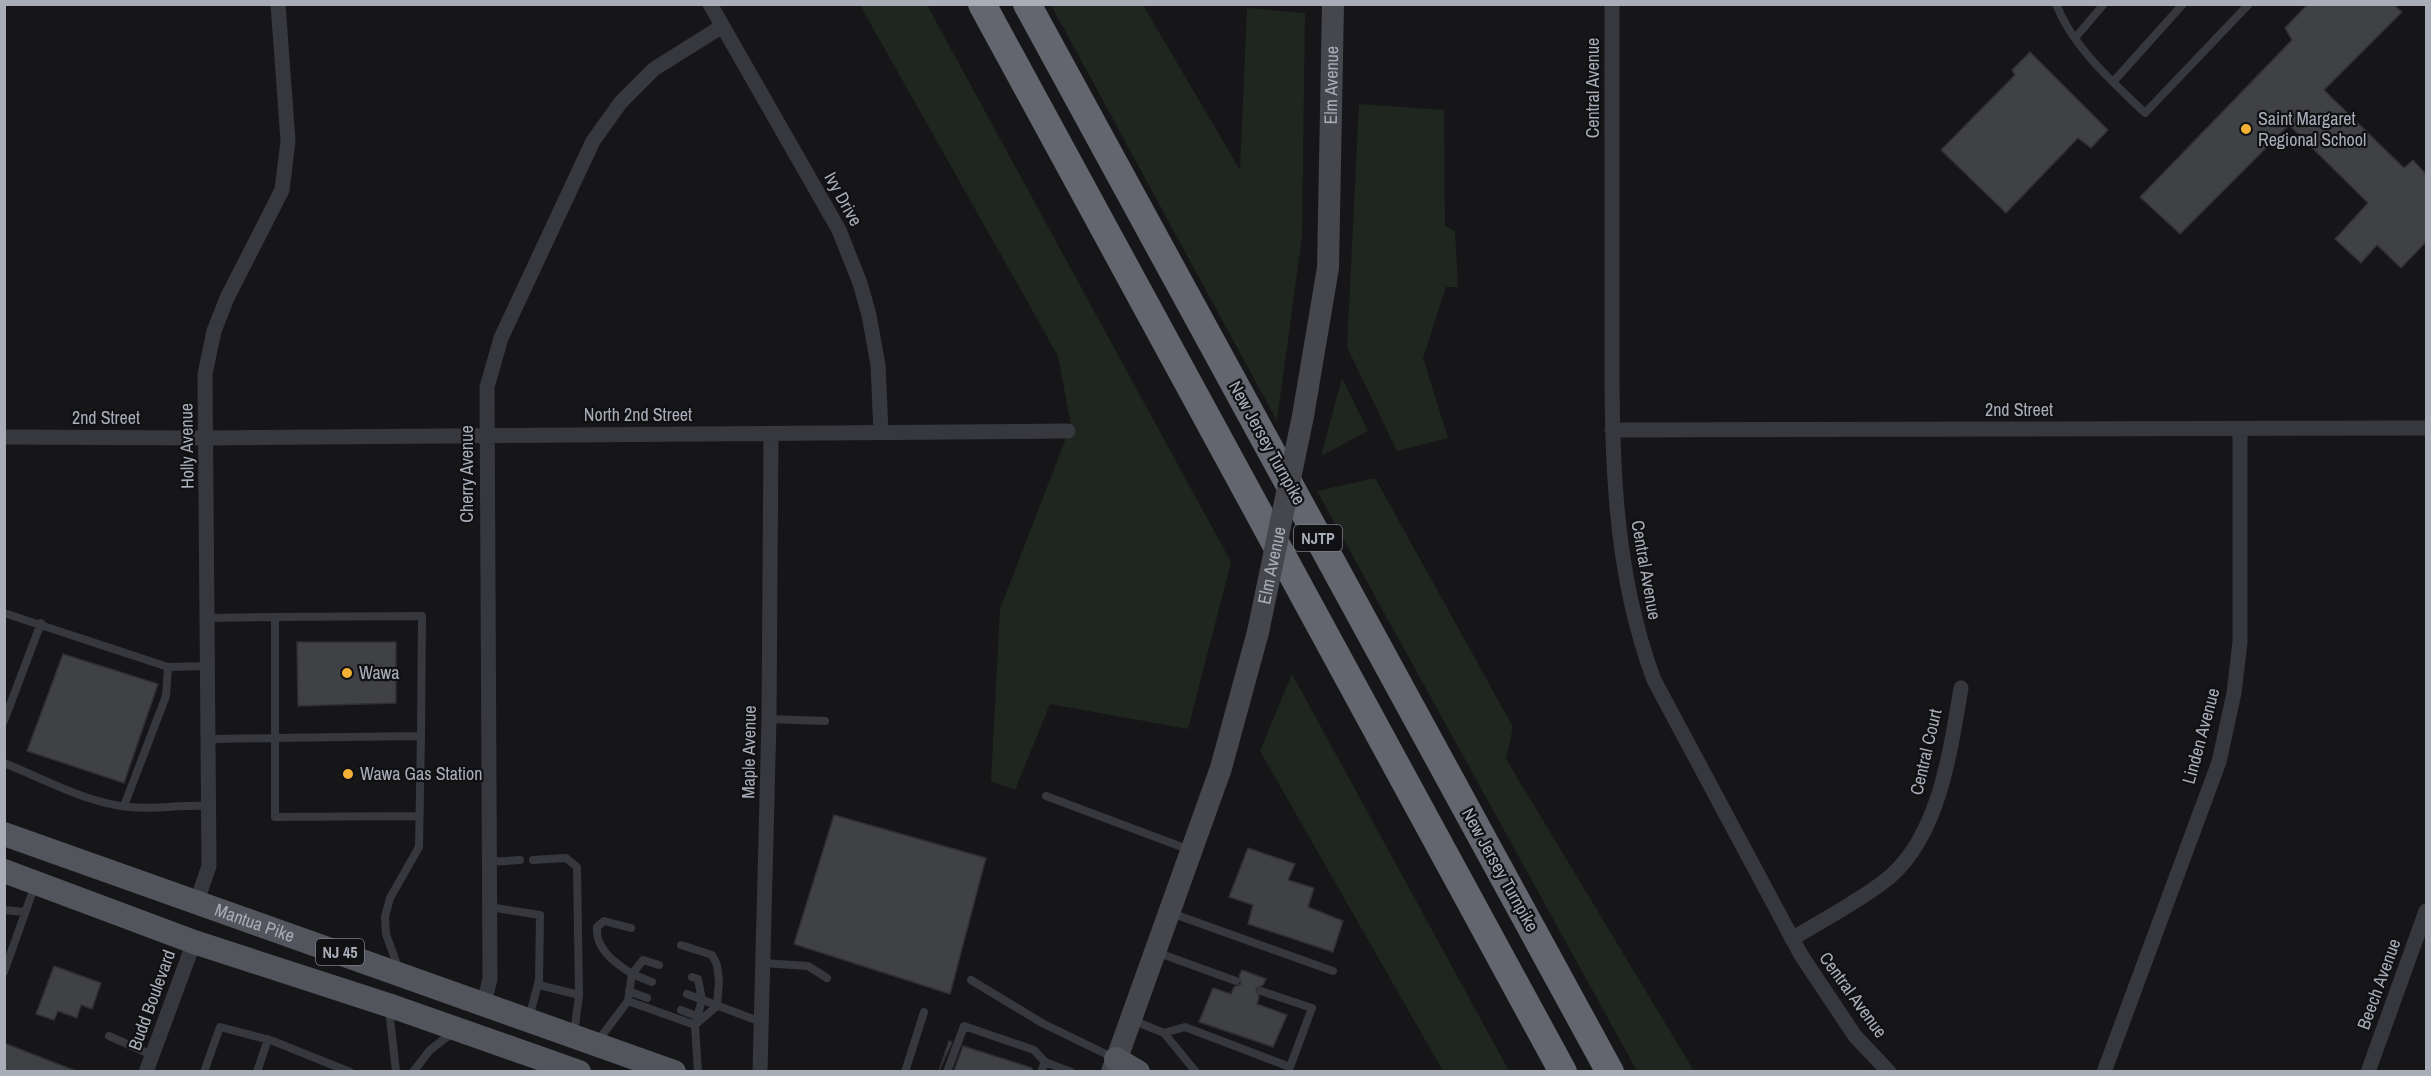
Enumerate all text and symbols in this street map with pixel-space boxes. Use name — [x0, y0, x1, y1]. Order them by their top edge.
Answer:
street label: Central Avenue — [1580, 38, 1605, 138]
street label: Elm Avenue — [1318, 46, 1344, 125]
place label: Saint Margaret Regional School — [2258, 106, 2366, 152]
marker: Saint Margaret Regional School — [2239, 122, 2253, 136]
street label: Ivy Drive — [818, 167, 868, 230]
street label: New Jersey Turnpike — [1223, 376, 1312, 509]
street label: 2nd Street — [1985, 397, 2053, 422]
street label: North 2nd Street — [584, 402, 692, 427]
street label: Holly Avenue — [173, 403, 200, 489]
street label: 2nd Street — [72, 405, 140, 430]
street label: Cherry Avenue — [454, 425, 479, 523]
street label: Central Avenue — [1625, 518, 1668, 622]
street label: Elm Avenue — [1251, 524, 1292, 606]
road number: NJTP — [1294, 525, 1342, 551]
place label: Wawa — [359, 660, 399, 685]
marker: Wawa — [340, 666, 354, 680]
street label: Linden Avenue — [2176, 685, 2225, 787]
street label: Maple Avenue — [735, 705, 762, 799]
street label: Central Court — [1903, 706, 1948, 797]
place label: Wawa Gas Station — [360, 761, 483, 786]
marker: Wawa Gas Station — [341, 767, 355, 781]
street label: New Jersey Turnpike — [1456, 803, 1545, 936]
street label: Mantua Pike — [212, 897, 298, 948]
street label: Beech Avenue — [2351, 935, 2407, 1033]
road number: NJ 45 — [316, 939, 364, 965]
street label: Budd Boulevard — [122, 946, 181, 1053]
street label: Central Avenue — [1814, 947, 1893, 1043]

